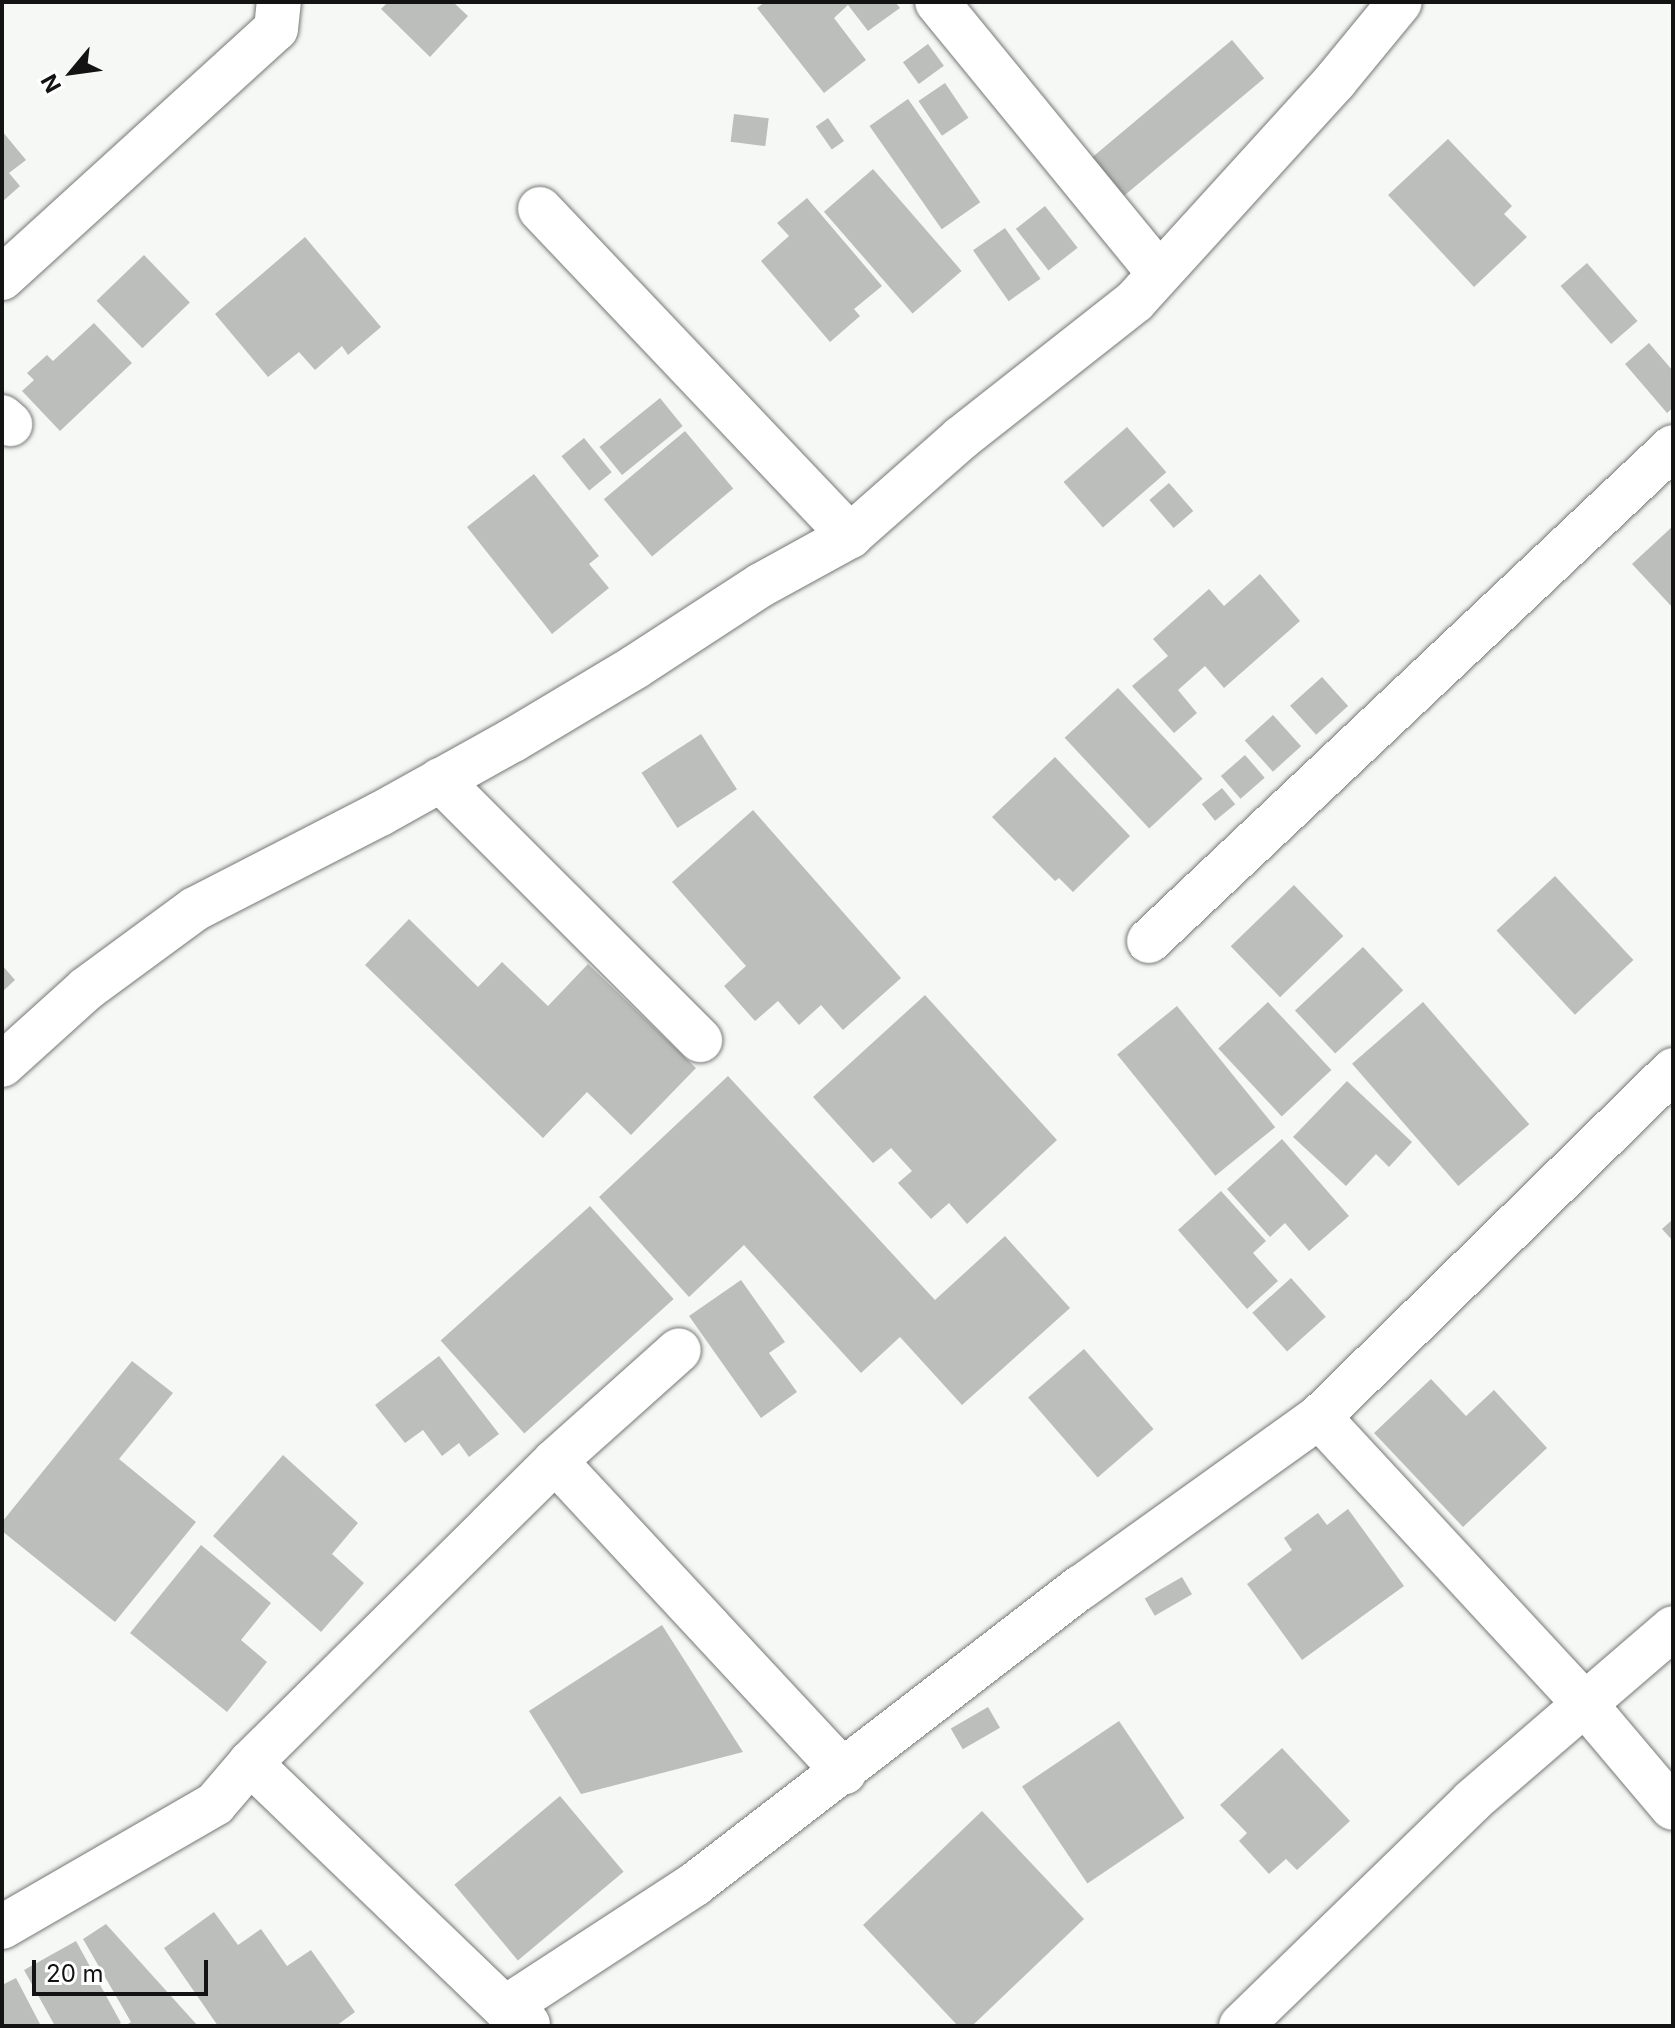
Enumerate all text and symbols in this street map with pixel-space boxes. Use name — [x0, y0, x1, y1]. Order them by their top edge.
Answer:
north arrow — [32, 32, 112, 112]
text: N — [36, 70, 66, 97]
scale bar — [36, 1944, 212, 1994]
text: 20 m — [46, 1959, 104, 1988]

